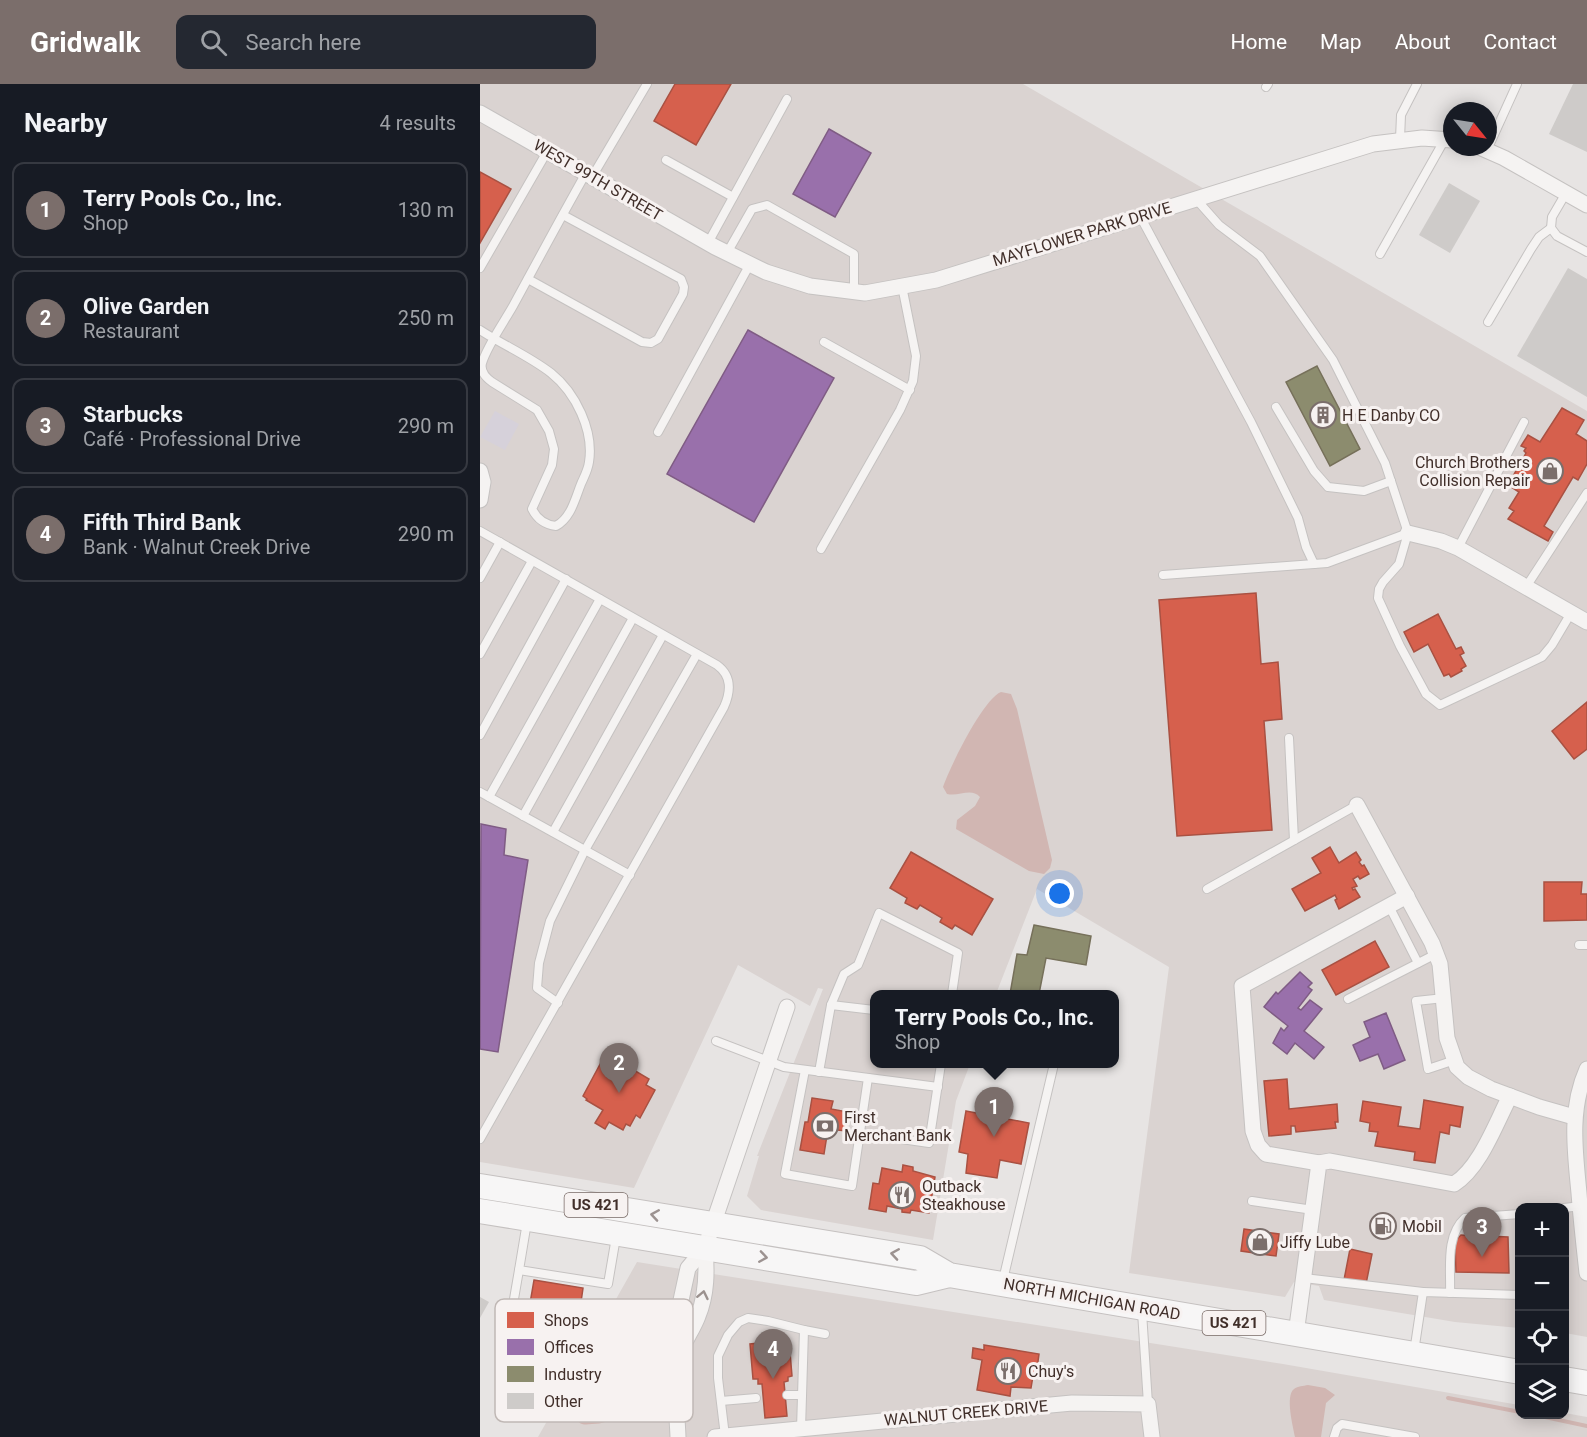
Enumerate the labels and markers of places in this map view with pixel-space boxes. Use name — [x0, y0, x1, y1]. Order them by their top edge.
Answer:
building icon: H E Danby CO — [1308, 400, 1338, 430]
place label: H E Danby CO — [1342, 406, 1440, 425]
place label: Church Brothers Collision Repair — [1415, 453, 1531, 490]
shop icon: Church Brothers Collision Repair — [1535, 456, 1565, 486]
pin: 2 — [600, 1044, 638, 1093]
pin: 1 — [974, 1088, 1014, 1137]
place label: First Merchant Bank — [844, 1108, 952, 1145]
bank icon: First Merchant Bank — [810, 1111, 840, 1141]
place label: Outback Steakhouse — [922, 1177, 1006, 1214]
restaurant icon: Outback Steakhouse — [887, 1180, 917, 1210]
pin: 3 — [1462, 1208, 1502, 1257]
fuel station icon: Mobil — [1368, 1211, 1398, 1241]
place label: Mobil — [1402, 1217, 1442, 1236]
shop icon: Jiffy Lube — [1245, 1227, 1275, 1257]
place label: Jiffy Lube — [1280, 1233, 1350, 1252]
pin: 4 — [754, 1330, 792, 1379]
restaurant icon: Chuy's — [993, 1356, 1023, 1386]
place label: Chuy's — [1028, 1362, 1074, 1381]

